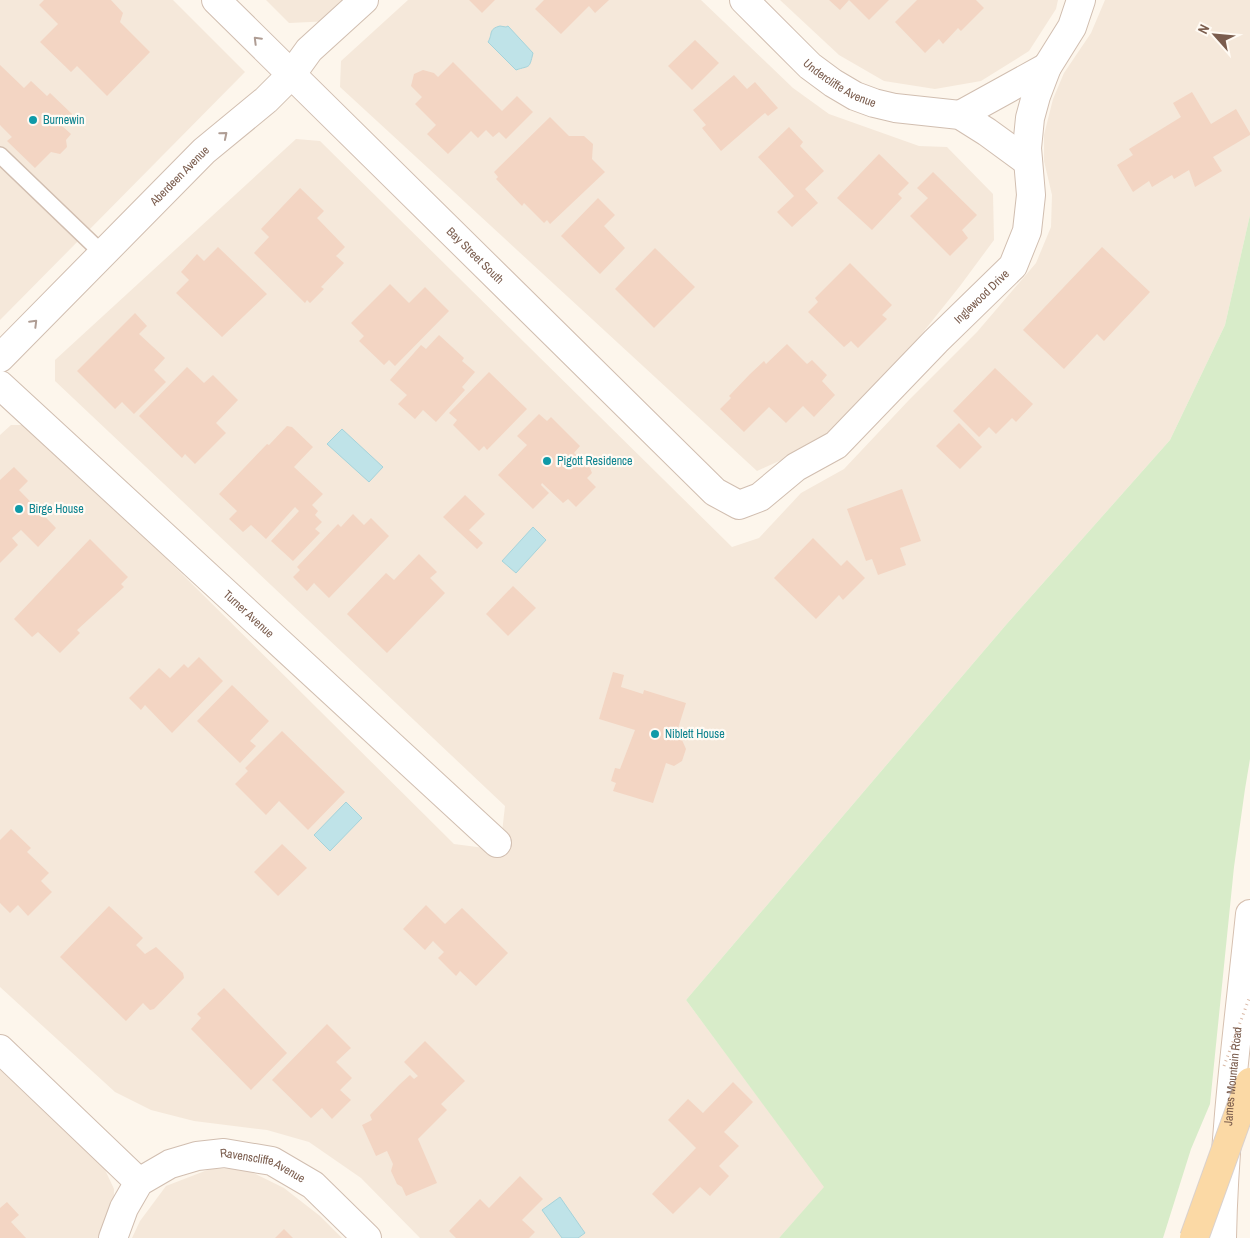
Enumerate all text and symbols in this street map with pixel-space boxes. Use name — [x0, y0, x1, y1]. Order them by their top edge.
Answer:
north arrow — [1190, 10, 1240, 60]
text: N — [1194, 21, 1213, 37]
one-way arrow — [253, 37, 262, 46]
street label: Undercliffe Avenue — [800, 56, 878, 111]
place label: Burnewin — [43, 112, 85, 128]
marker: Burnewin — [27, 114, 39, 126]
one-way arrow — [219, 131, 228, 140]
street label: Aberdeen Avenue — [146, 142, 213, 210]
street label: Bay Street South — [443, 224, 507, 287]
street label: Inglewood Drive — [951, 266, 1013, 327]
one-way arrow — [28, 320, 37, 329]
place label: Pigott Residence — [557, 453, 633, 469]
marker: Pigott Residence — [541, 455, 553, 467]
place label: Birge House — [29, 501, 84, 517]
marker: Birge House — [13, 503, 25, 515]
street label: Turner Avenue — [220, 587, 277, 642]
place label: Niblett House — [665, 726, 725, 742]
marker: Niblett House — [649, 728, 661, 740]
street label: James Mountain Road — [1220, 1026, 1246, 1126]
street label: Ravenscliffe Avenue — [219, 1145, 308, 1187]

